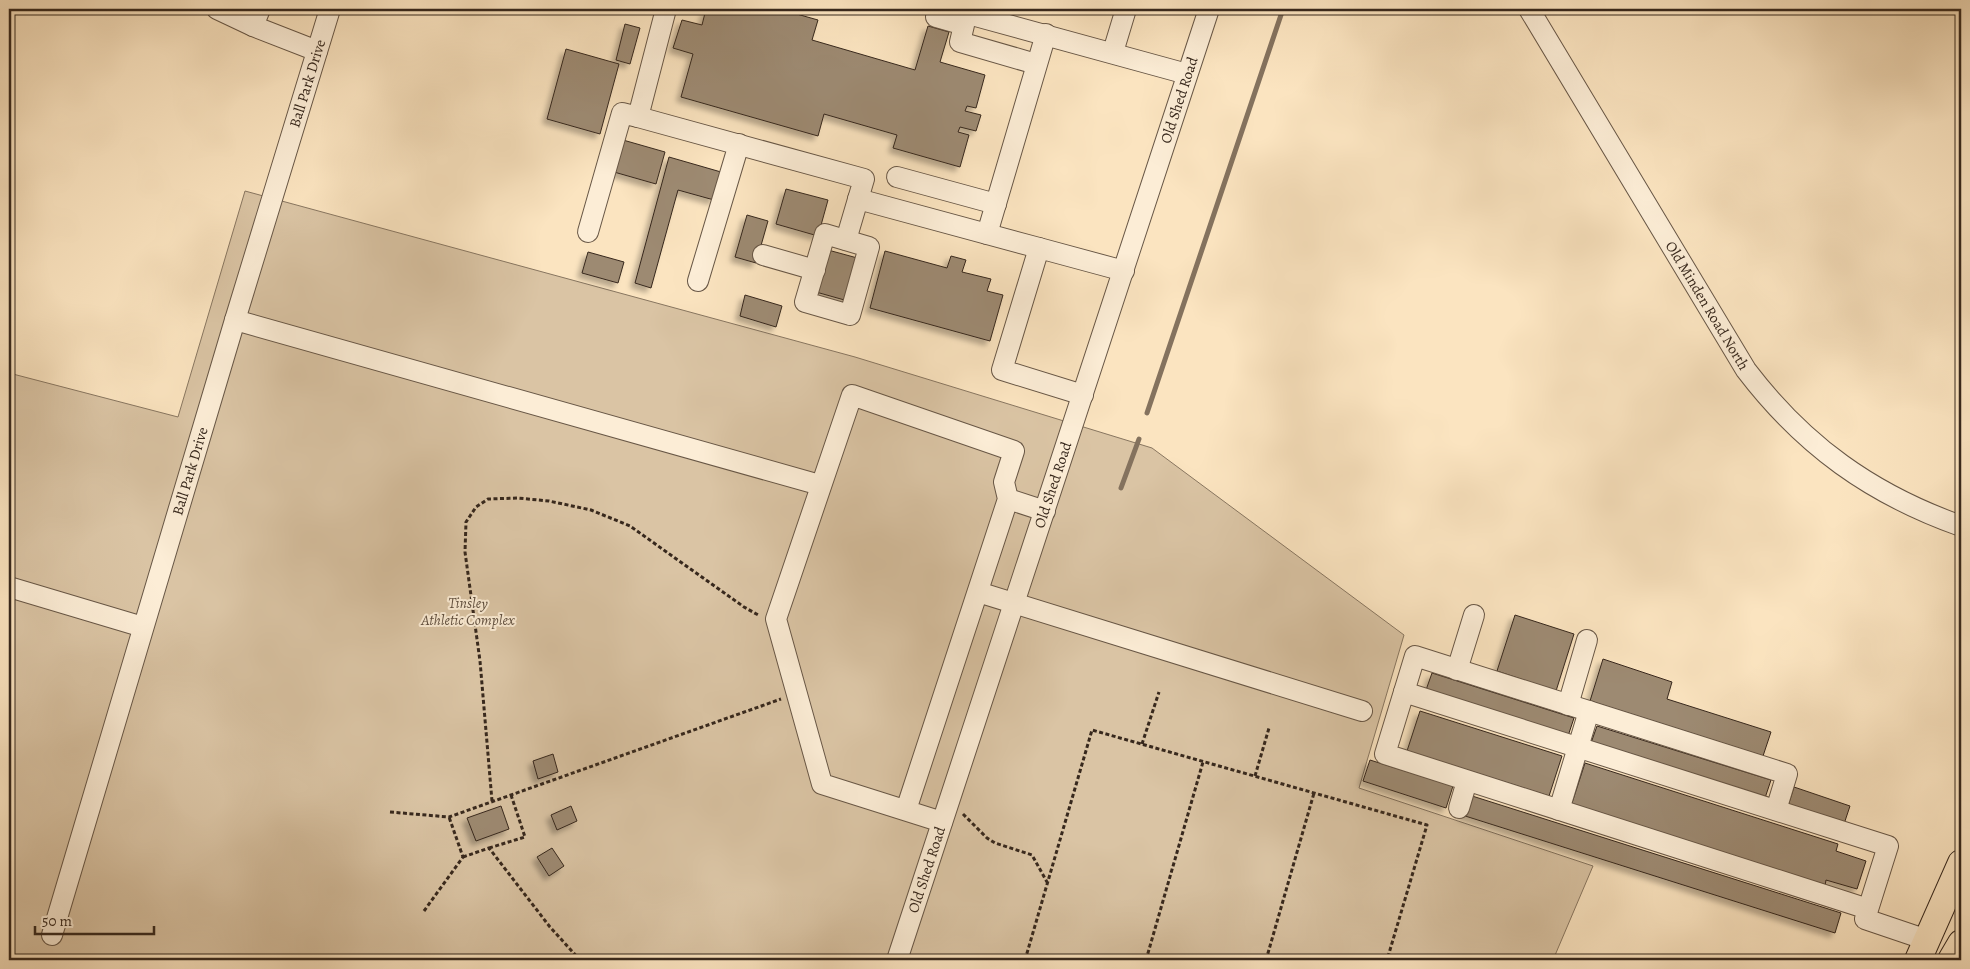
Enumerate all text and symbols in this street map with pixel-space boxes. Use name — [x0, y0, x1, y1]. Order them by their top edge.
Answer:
street label: Ball Park Drive — [284, 37, 330, 130]
street label: Old Shed Road — [1156, 53, 1203, 146]
street label: Old Minden Road North — [1661, 237, 1754, 374]
street label: Ball Park Drive — [167, 424, 213, 518]
street label: Old Shed Road — [1029, 438, 1077, 531]
park label: Tinsley Athletic Complex — [420, 593, 516, 630]
street label: Old Shed Road — [903, 823, 950, 916]
scale bar — [35, 904, 154, 936]
text: 50 m — [42, 911, 72, 931]

